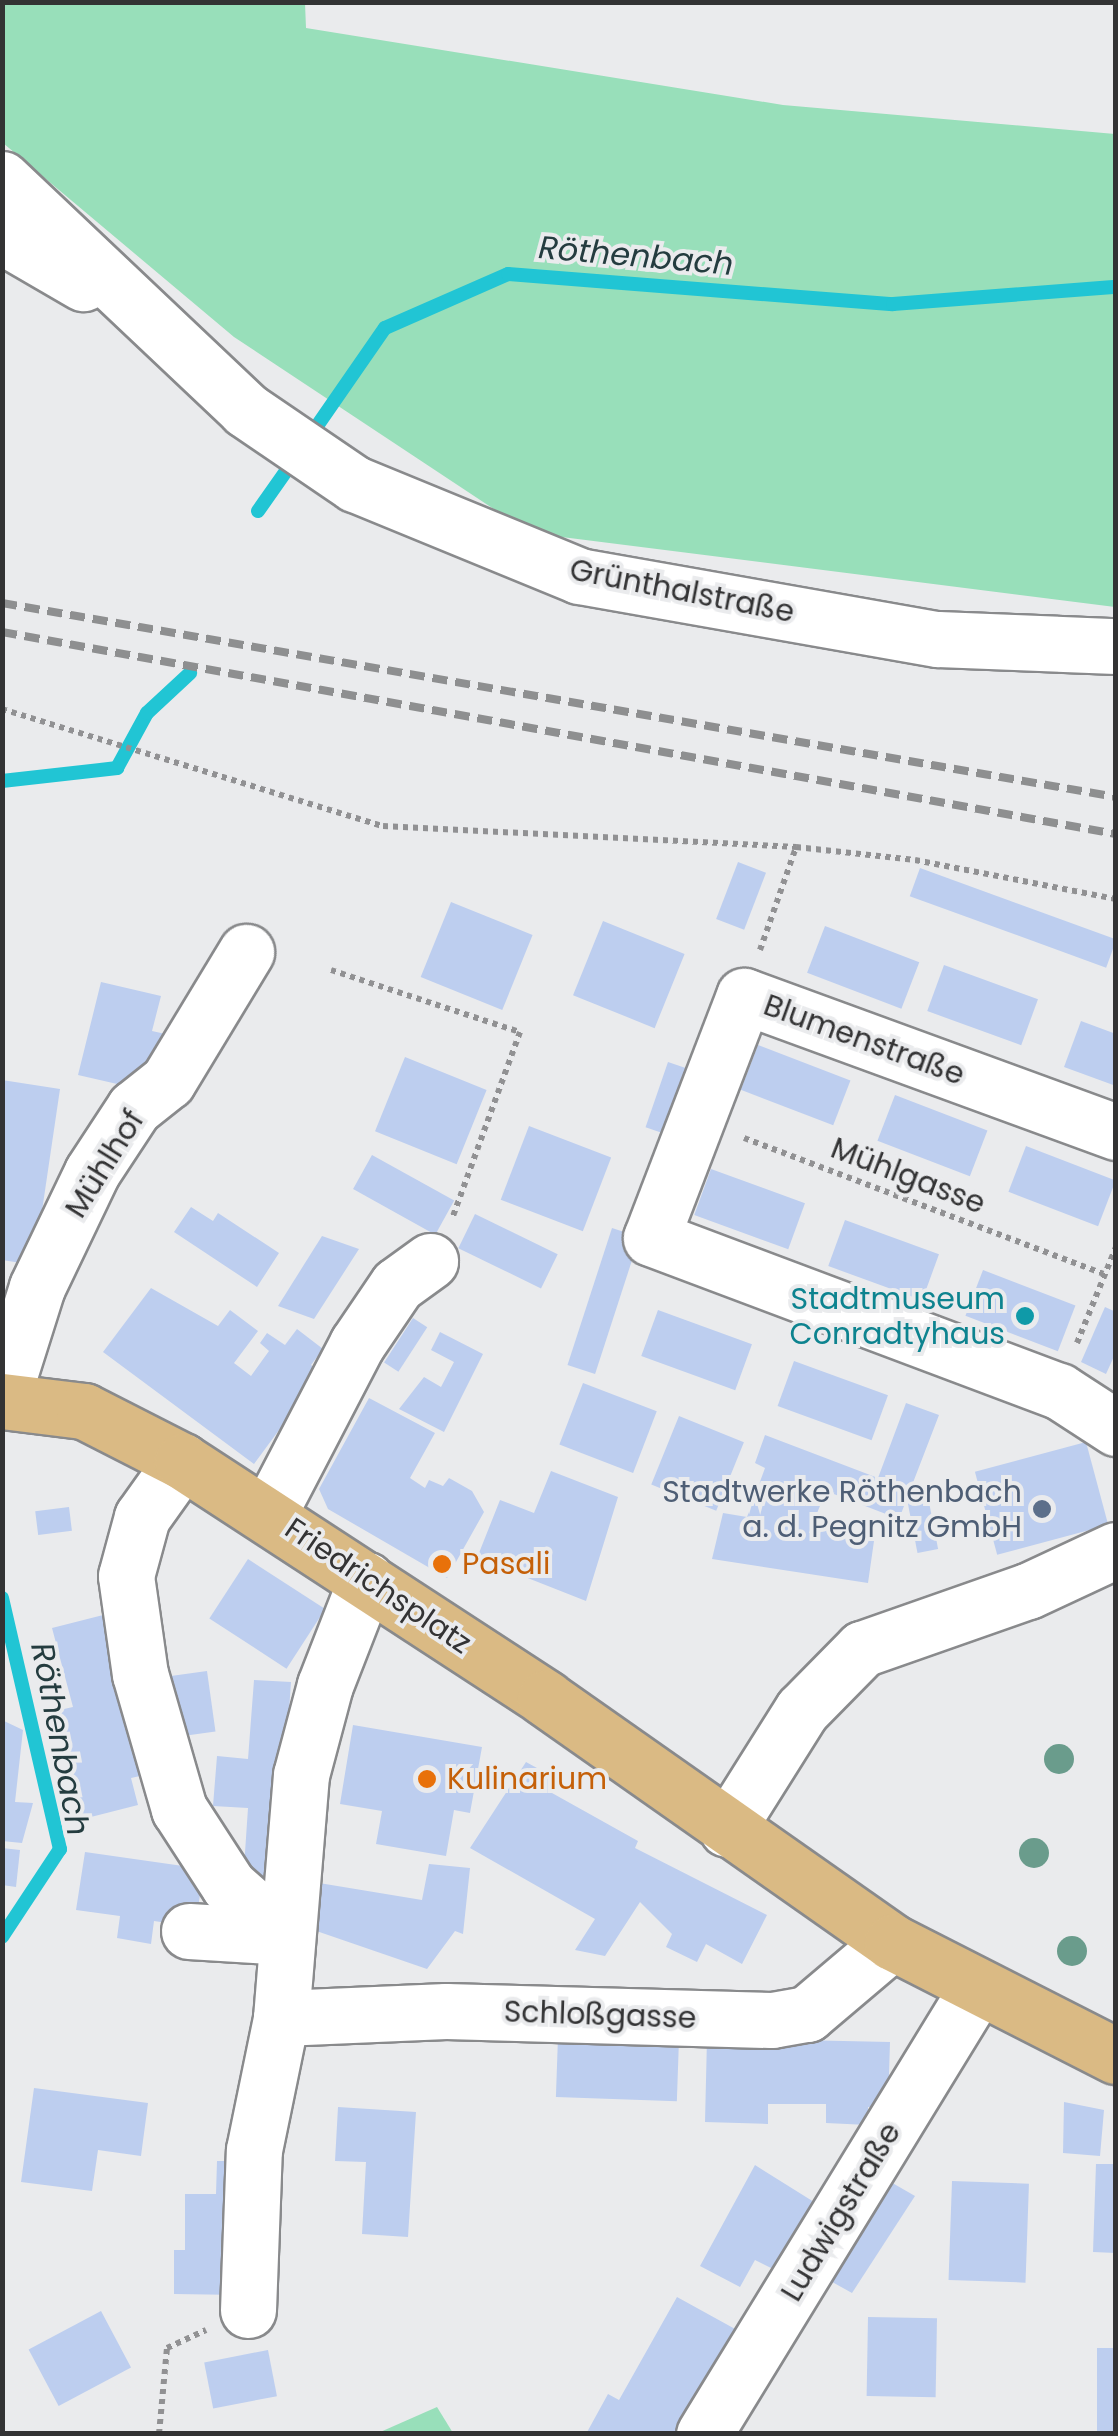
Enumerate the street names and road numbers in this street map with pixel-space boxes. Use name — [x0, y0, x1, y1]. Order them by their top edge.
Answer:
street label: Grünthalstraße — [567, 552, 797, 630]
street label: Blumenstraße — [759, 987, 969, 1093]
street label: Mühlhof — [58, 1104, 152, 1224]
street label: Mühlgasse — [826, 1130, 990, 1222]
street label: Friedrichsplatz — [278, 1510, 478, 1662]
street label: Schloßgasse — [503, 1994, 697, 2036]
street label: Ludwigstraße — [774, 2116, 908, 2308]

